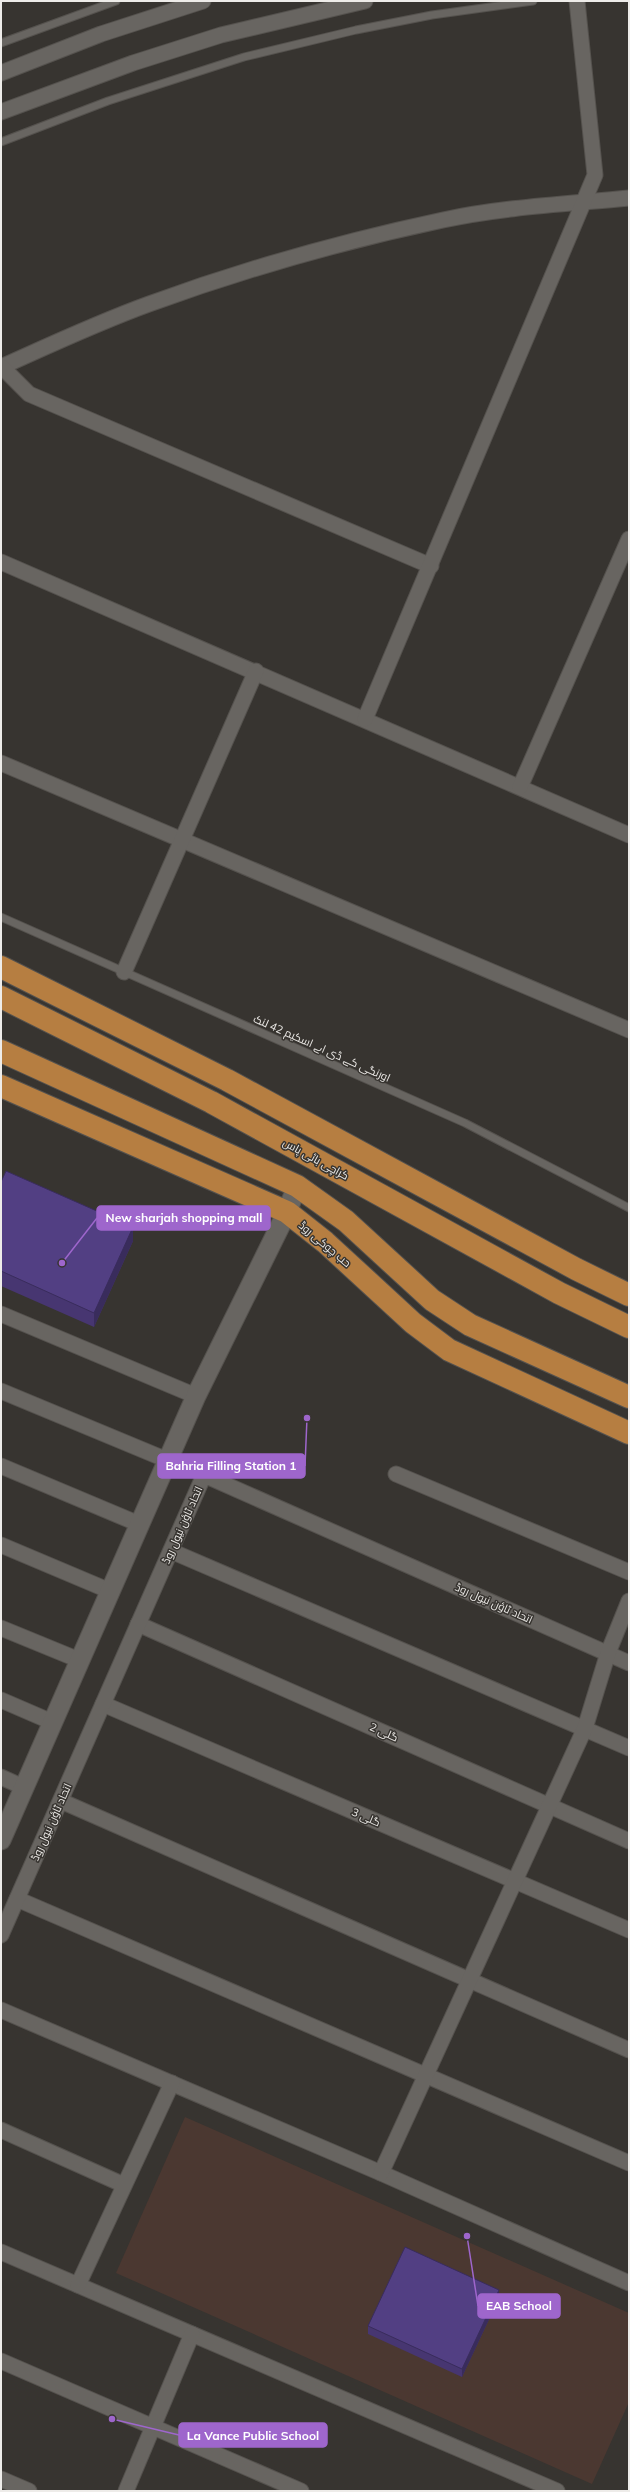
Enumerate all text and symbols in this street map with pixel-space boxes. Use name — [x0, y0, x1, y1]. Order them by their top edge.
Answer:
street label: اورنگی کے ڈی اے اسکیم 42 لنک — [251, 1011, 393, 1086]
street label: کراچی بائی پاس — [281, 1135, 351, 1183]
callout: New sharjah shopping mall — [97, 1206, 270, 1230]
text: New sharjah shopping mall — [106, 1210, 262, 1225]
street label: حب چوکی روڈ — [296, 1218, 354, 1270]
callout: Bahria Filling Station 1 — [158, 1454, 305, 1478]
text: Bahria Filling Station 1 — [165, 1458, 297, 1473]
street label: اتحاد ٹاؤن نیول روڈ — [159, 1484, 205, 1566]
street label: اتحاد ٹاؤن نیول روڈ — [453, 1580, 535, 1626]
street label: گلی 2 — [367, 1720, 401, 1744]
street label: اتحاد ٹاؤن نیول روڈ — [28, 1781, 74, 1863]
street label: گلی 3 — [349, 1805, 383, 1829]
callout: EAB School — [478, 2294, 560, 2318]
text: EAB School — [486, 2298, 552, 2313]
callout: La Vance Public School — [179, 2423, 327, 2447]
text: La Vance Public School — [187, 2428, 319, 2443]

